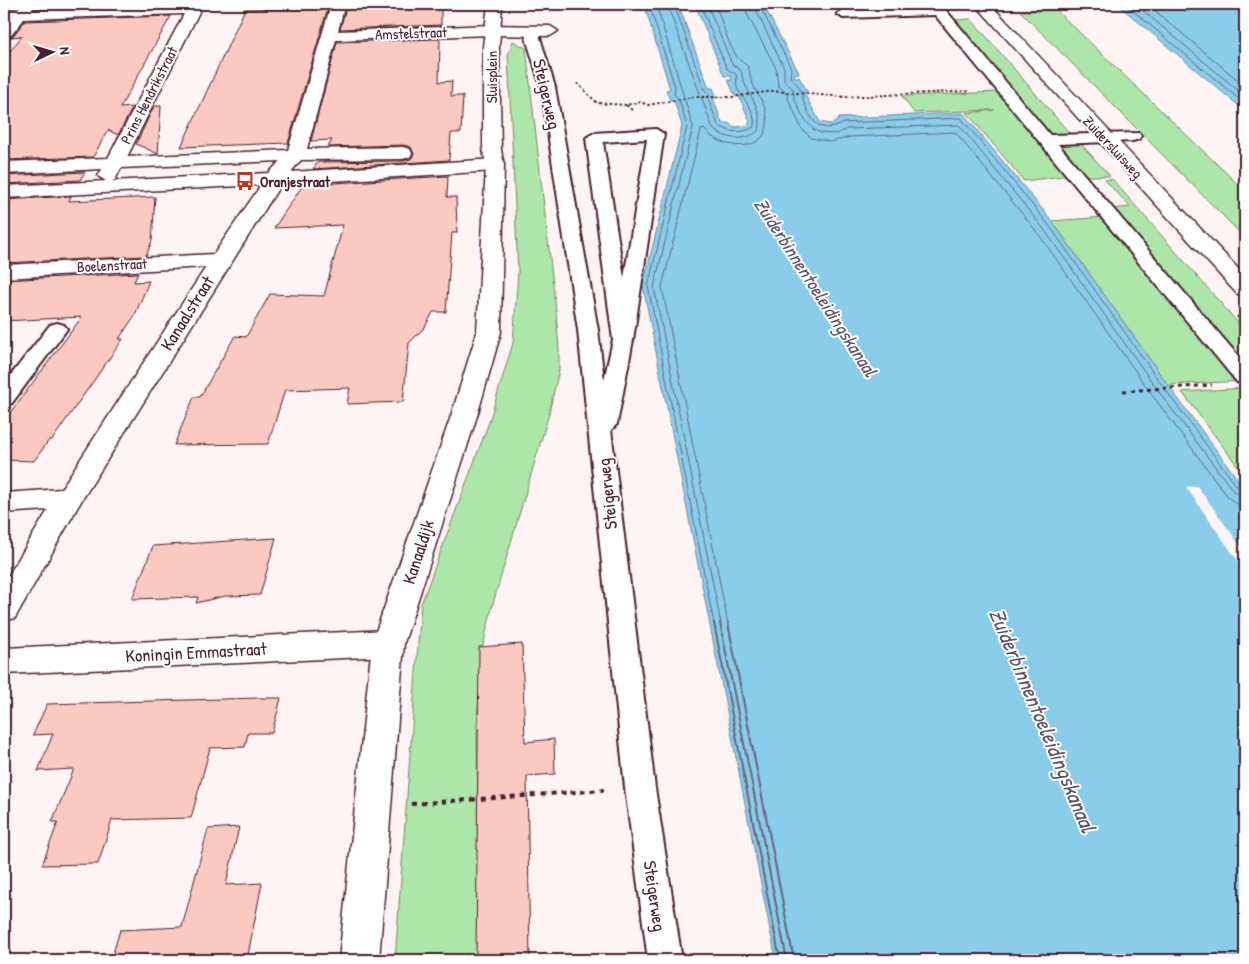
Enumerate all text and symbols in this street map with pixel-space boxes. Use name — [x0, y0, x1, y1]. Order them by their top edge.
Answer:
street label: Amstelstraat — [375, 21, 448, 45]
north arrow — [28, 28, 78, 78]
street label: Prins Hendrikstraat — [115, 42, 183, 147]
text: N — [56, 46, 75, 56]
street label: Sluisplein — [481, 51, 502, 103]
street label: Steigerweg — [527, 56, 567, 132]
street label: Zuidersluisweg — [1078, 111, 1148, 183]
bus stop icon: Oranjestraat — [234, 170, 256, 192]
place label: Oranjestraat — [260, 171, 331, 192]
water label: Zuiderbinnentoeleidingskanaal — [749, 193, 884, 382]
street label: Boelenstraat — [76, 253, 148, 277]
street label: Kanaalstraat — [154, 270, 220, 355]
street label: Steigerweg — [591, 457, 623, 531]
street label: Kanaaldijk — [396, 516, 440, 587]
water label: Zuiderbinnentoeleidingskanaal — [982, 603, 1104, 838]
street label: Koningin Emmastraat — [125, 636, 268, 668]
street label: Steigerweg — [638, 859, 672, 933]

